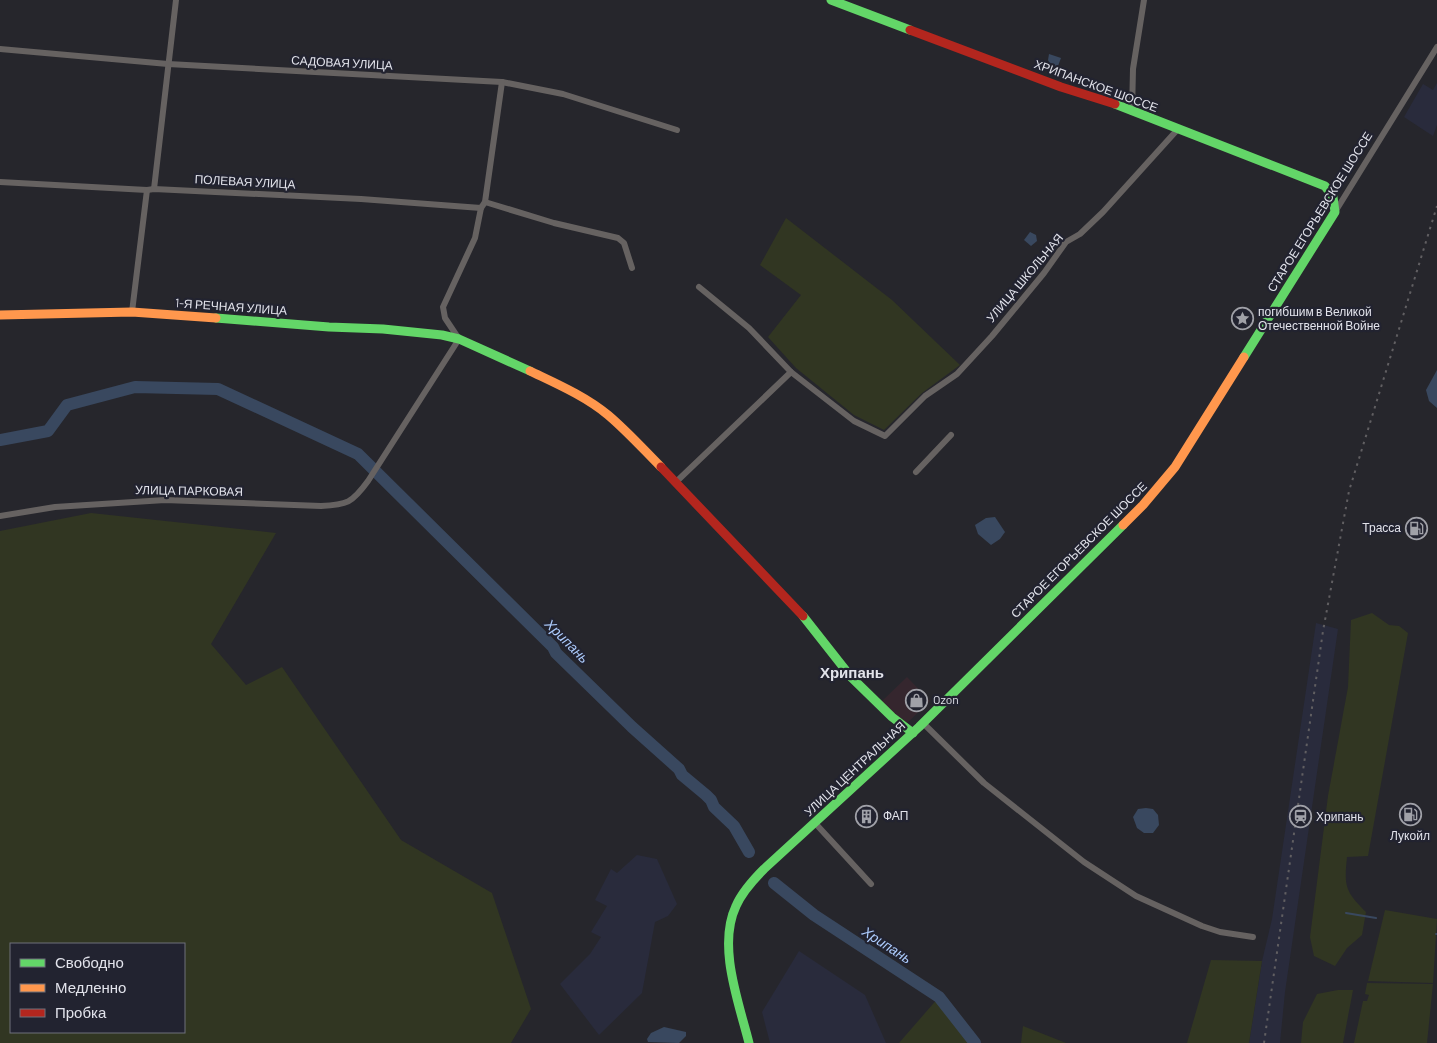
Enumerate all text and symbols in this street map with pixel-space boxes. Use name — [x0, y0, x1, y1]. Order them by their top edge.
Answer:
street label: САДОВАЯ УЛИЦА — [291, 52, 393, 73]
street label: ХРИПАНСКОЕ ШОССЕ — [1032, 56, 1160, 114]
street label: СТАРОЕ ЕГОРЬЕВСКОЕ ШОССЕ — [1264, 129, 1374, 294]
street label: ПОЛЕВАЯ УЛИЦА — [194, 171, 296, 192]
street label: УЛИЦА ШКОЛЬНАЯ — [983, 230, 1066, 325]
street label: 1-Я РЕЧНАЯ УЛИЦА — [174, 295, 288, 318]
place label: погибшим в Великой Отечественной Войне — [1258, 304, 1380, 332]
place icon: погибшим в Великой Отечественной Войне — [1230, 307, 1254, 331]
street label: СТАРОЕ ЕГОРЬЕВСКОЕ ШОССЕ — [1007, 478, 1149, 620]
street label: УЛИЦА ПАРКОВАЯ — [135, 482, 243, 499]
fuel station icon: Трасса — [1405, 516, 1429, 540]
place label: Трасса — [1362, 520, 1401, 535]
water label: Хрипань — [541, 614, 593, 666]
district label: Хрипань — [820, 663, 884, 681]
shop icon: Ozon — [905, 688, 929, 712]
place label: Ozon — [933, 692, 959, 706]
street label: УЛИЦА ЦЕНТРАЛЬНАЯ — [801, 718, 908, 819]
fuel station icon: Лукойл — [1398, 803, 1422, 827]
building icon: ФАП — [855, 804, 879, 828]
station icon: Хрипань — [1288, 805, 1312, 829]
place label: ФАП — [883, 808, 908, 822]
place label: Хрипань — [1316, 809, 1363, 824]
place label: Лукойл — [1390, 828, 1430, 843]
water label: Хрипань — [859, 922, 915, 967]
legend — [10, 943, 185, 1033]
text: Свободно — [55, 953, 124, 971]
text: Медленно — [55, 978, 126, 996]
text: Пробка — [55, 1003, 107, 1021]

